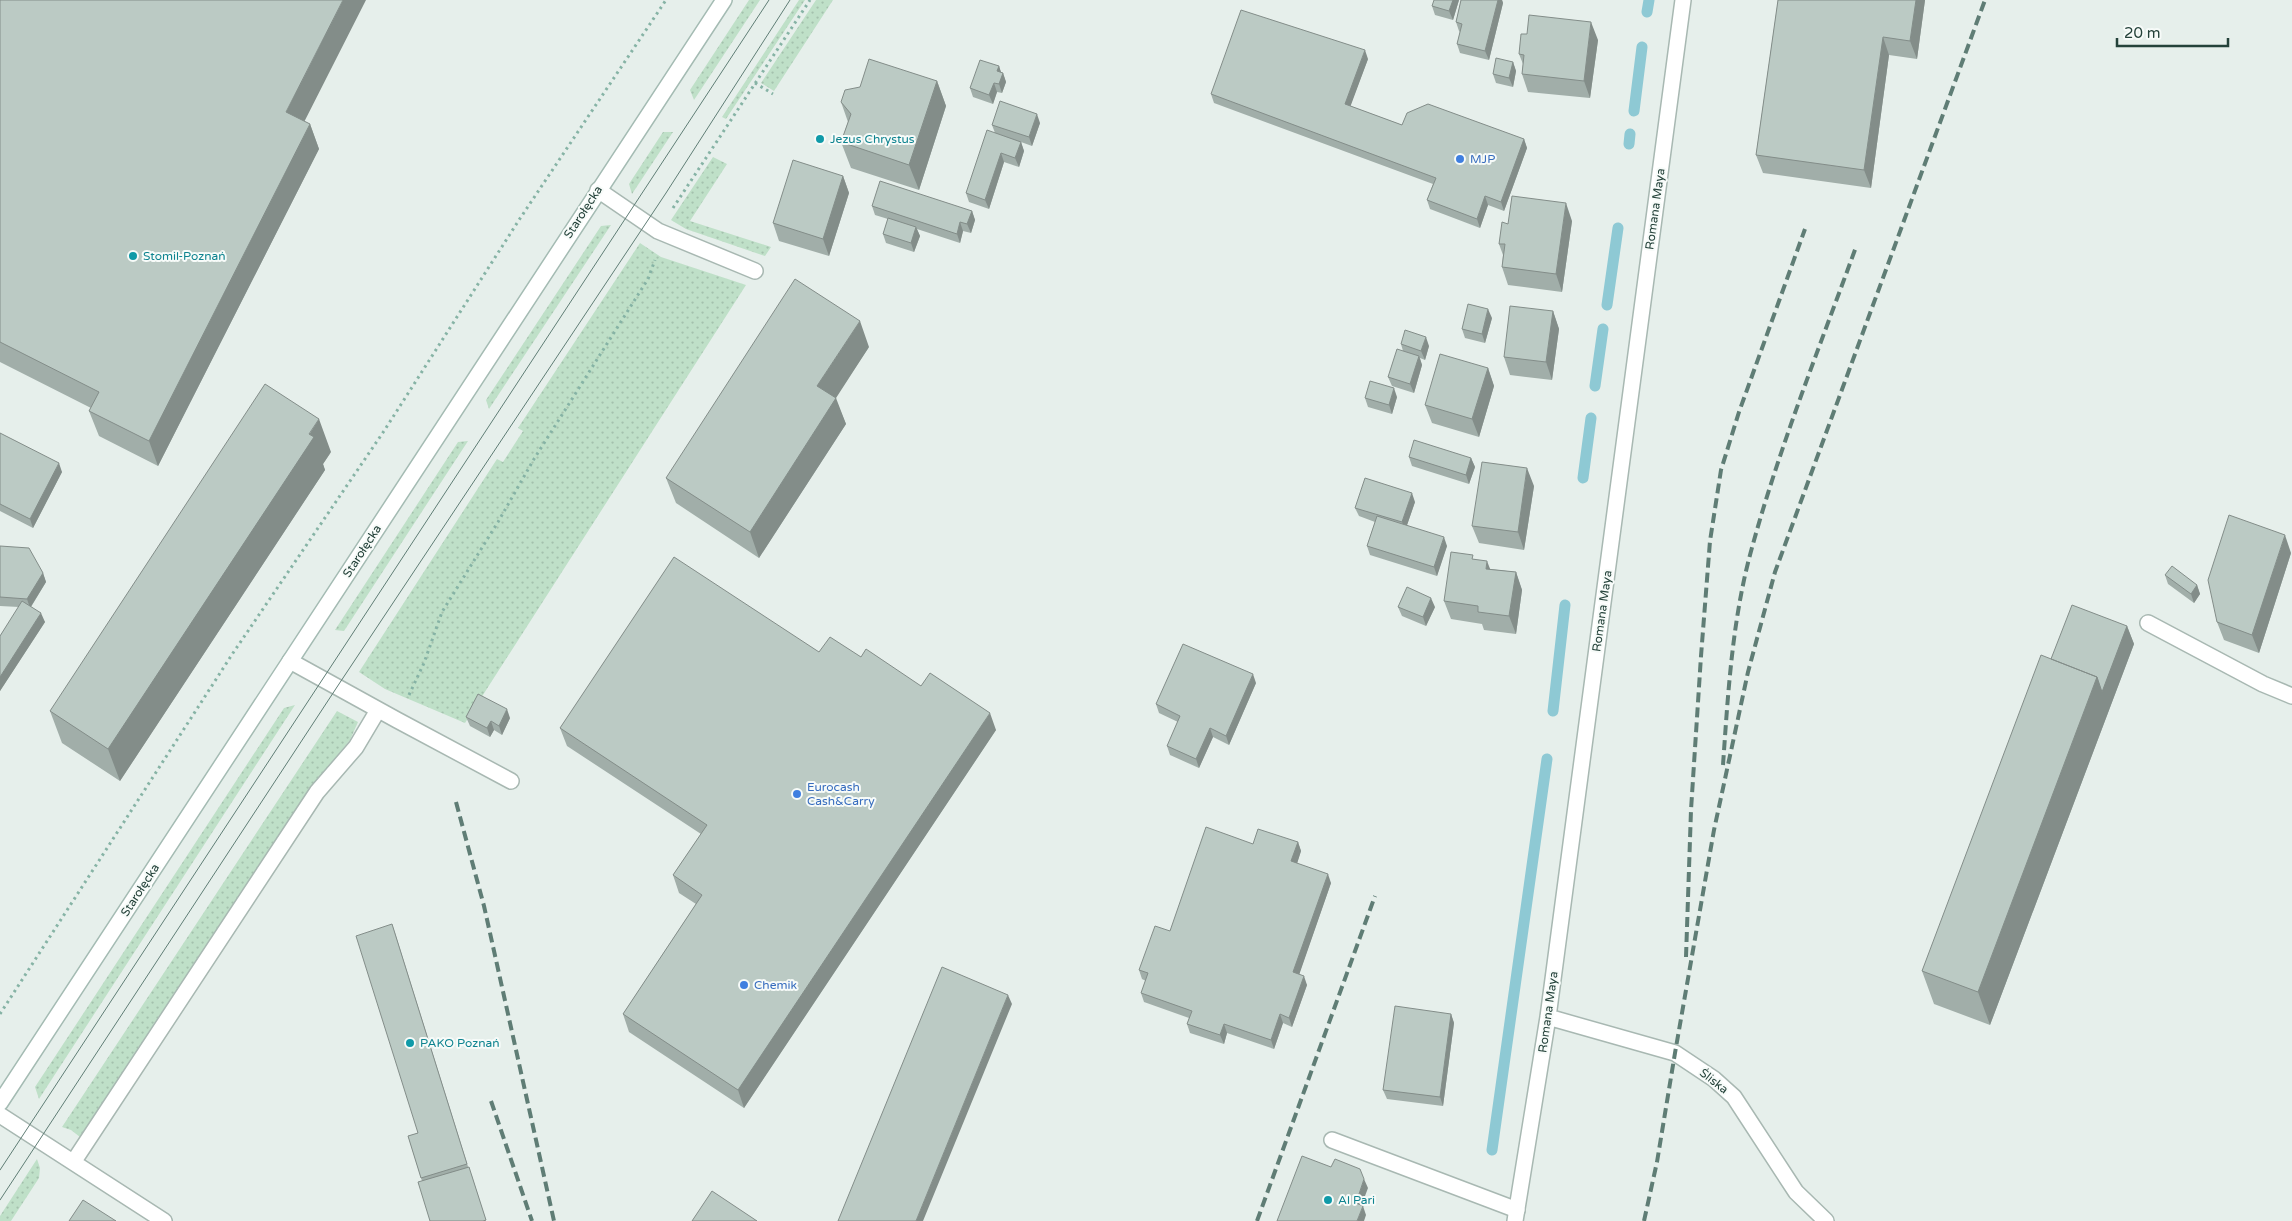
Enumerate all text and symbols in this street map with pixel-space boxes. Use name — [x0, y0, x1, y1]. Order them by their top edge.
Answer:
scale bar — [2117, 15, 2228, 47]
text: 20 m — [2124, 24, 2161, 42]
place label: Jezus Chrystus — [830, 132, 915, 146]
marker: Jezus Chrystus — [814, 133, 826, 145]
place label: MJP — [1470, 152, 1495, 166]
marker: MJP — [1454, 153, 1466, 165]
street label: Romana Maya — [1642, 167, 1668, 251]
street label: Starołęcka — [561, 183, 605, 241]
place label: Stomil-Poznań — [143, 249, 226, 263]
marker: Stomil-Poznań — [127, 250, 139, 262]
street label: Starołęcka — [340, 522, 384, 580]
street label: Romana Maya — [1589, 569, 1615, 653]
place label: Eurocash Cash&Carry — [807, 780, 875, 808]
marker: Eurocash Cash&Carry — [791, 788, 803, 800]
street label: Starołęcka — [118, 861, 162, 919]
street label: Romana Maya — [1535, 970, 1561, 1054]
place label: Chemik — [754, 978, 797, 992]
marker: Chemik — [738, 979, 750, 991]
place label: PAKO Poznań — [420, 1036, 500, 1050]
marker: PAKO Poznań — [404, 1037, 416, 1049]
street label: Śliska — [1697, 1066, 1731, 1096]
place label: Al Pari — [1338, 1193, 1375, 1207]
marker: Al Pari — [1322, 1194, 1334, 1206]

